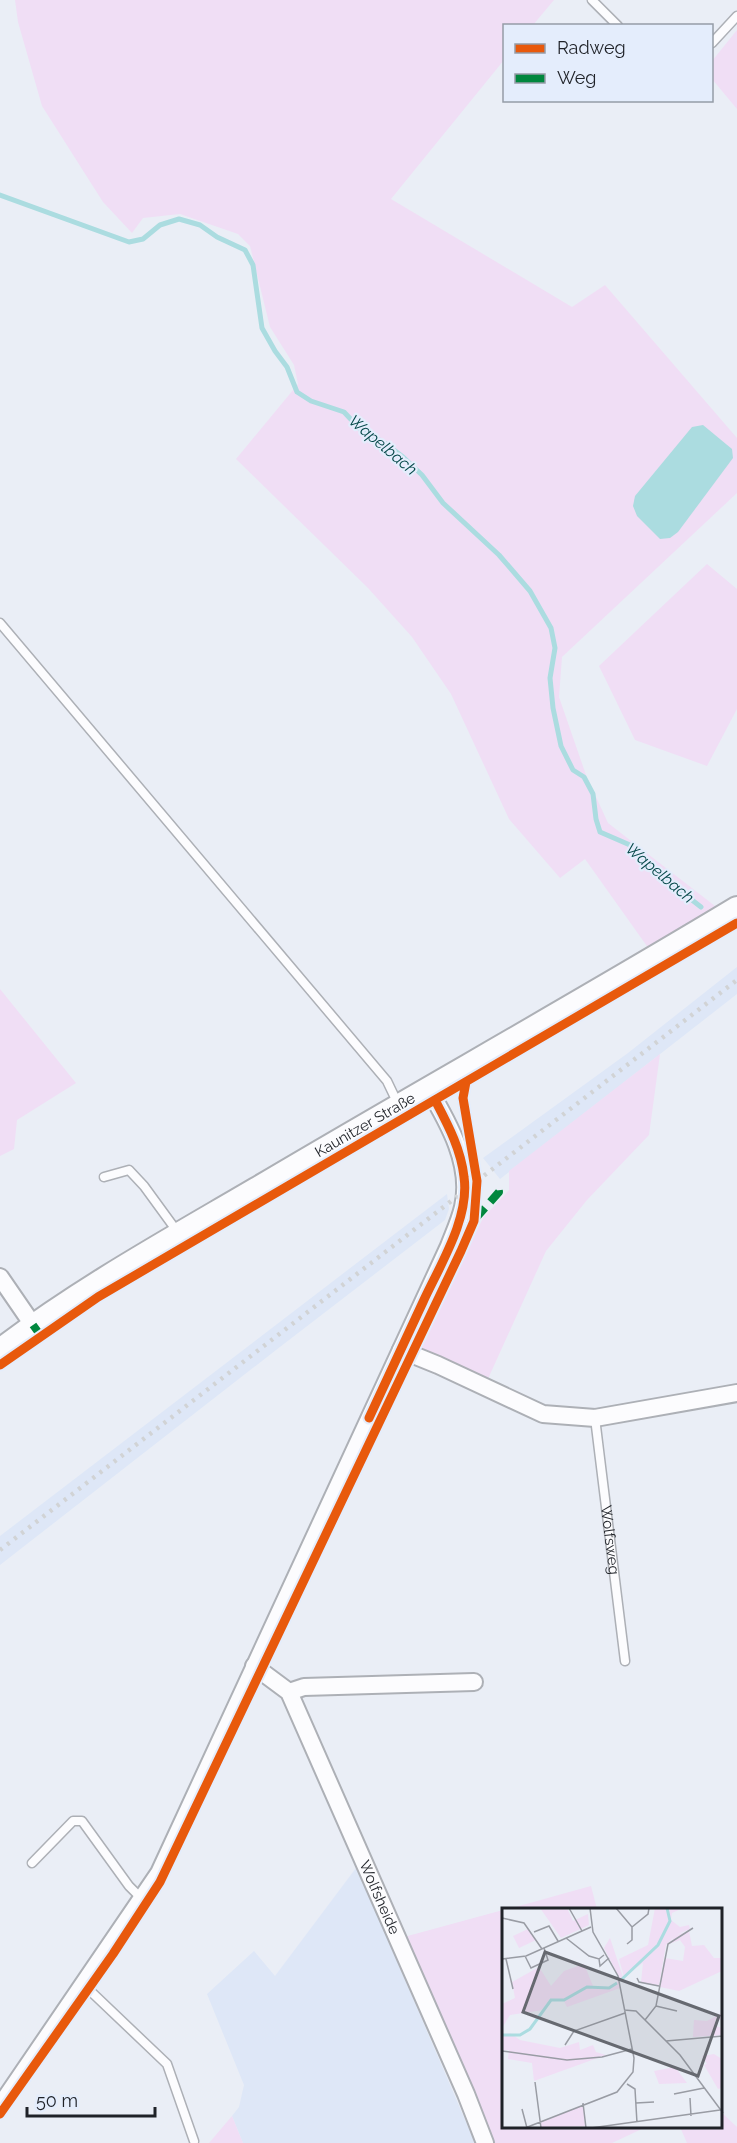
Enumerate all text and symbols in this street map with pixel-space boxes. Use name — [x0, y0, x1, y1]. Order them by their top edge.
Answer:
legend — [503, 24, 713, 102]
text: Radweg — [557, 37, 626, 58]
text: Weg — [557, 67, 596, 88]
water label: Wapelbach — [345, 411, 421, 479]
water label: Wapelbach — [622, 839, 698, 907]
street label: Kaunitzer Straße — [312, 1089, 419, 1161]
street label: Wolfsweg — [597, 1504, 623, 1576]
street label: Wolfsheide — [355, 1858, 404, 1937]
inset map — [502, 1908, 722, 2128]
scale bar — [27, 2080, 154, 2118]
text: 50 m — [36, 2090, 78, 2111]

